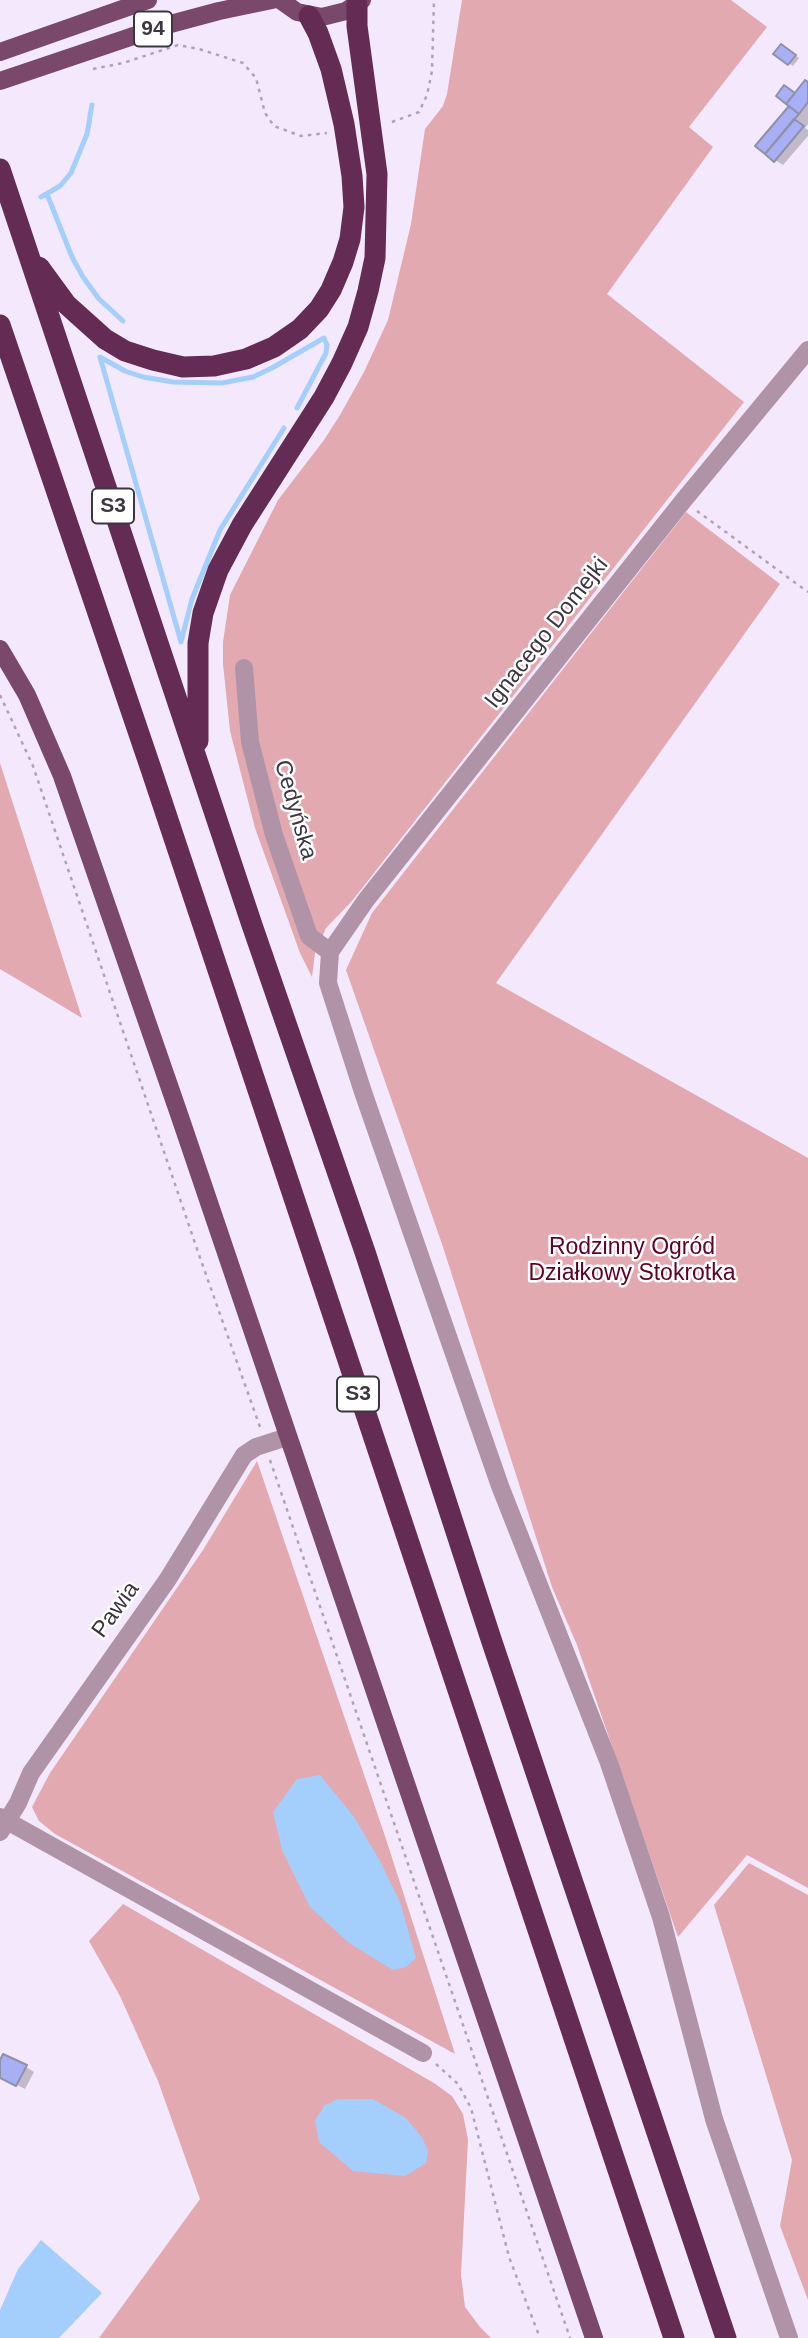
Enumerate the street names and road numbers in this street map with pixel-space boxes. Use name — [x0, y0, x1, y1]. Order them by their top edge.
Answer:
road number: 94 — [134, 12, 172, 46]
road number: S3 — [92, 489, 134, 524]
street label: Ignacego Domejki — [479, 552, 615, 714]
street label: Cedyńska — [268, 757, 322, 863]
road number: S3 — [337, 1376, 379, 1412]
street label: Pawia — [86, 1577, 146, 1643]

